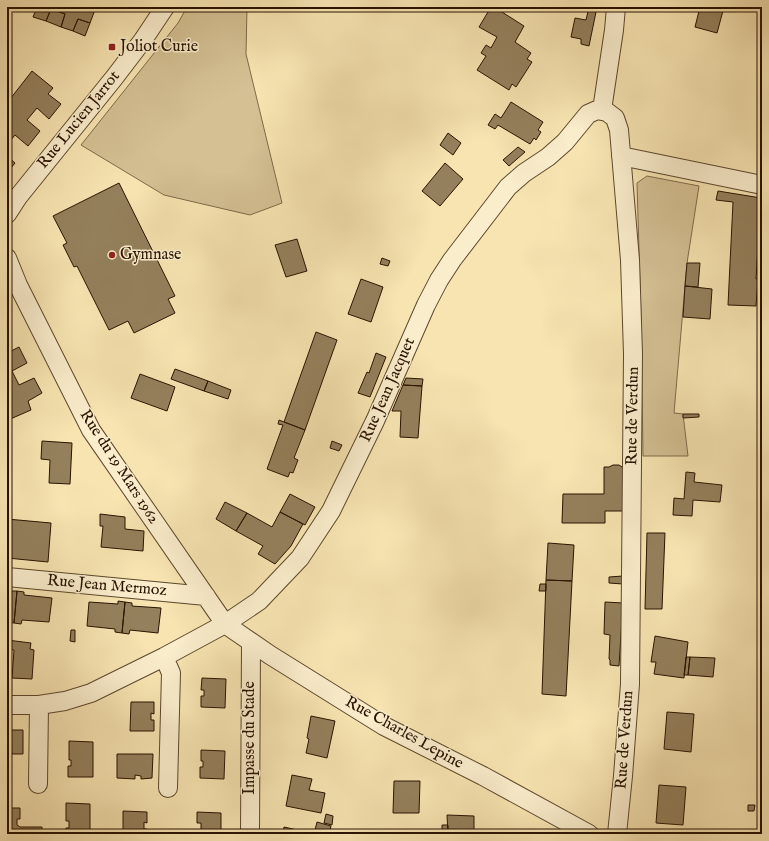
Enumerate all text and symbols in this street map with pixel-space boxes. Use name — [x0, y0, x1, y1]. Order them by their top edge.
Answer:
place label: Joliot Curie — [118, 37, 198, 57]
marker: Joliot Curie — [107, 42, 117, 52]
street label: Rue Lucien Jarrot — [33, 67, 125, 173]
place label: Gymnase — [120, 245, 181, 265]
marker: Gymnase — [107, 250, 117, 260]
street label: Rue Jean Jacquet — [356, 334, 420, 445]
street label: Rue de Verdun — [622, 366, 644, 466]
street label: Rue du 19 Mars 1962 — [75, 406, 163, 528]
street label: Rue Jean Mermoz — [46, 571, 168, 601]
street label: Impasse du Stade — [240, 681, 260, 795]
street label: Rue de Verdun — [612, 690, 638, 790]
street label: Rue Charles Lepine — [341, 692, 467, 774]

